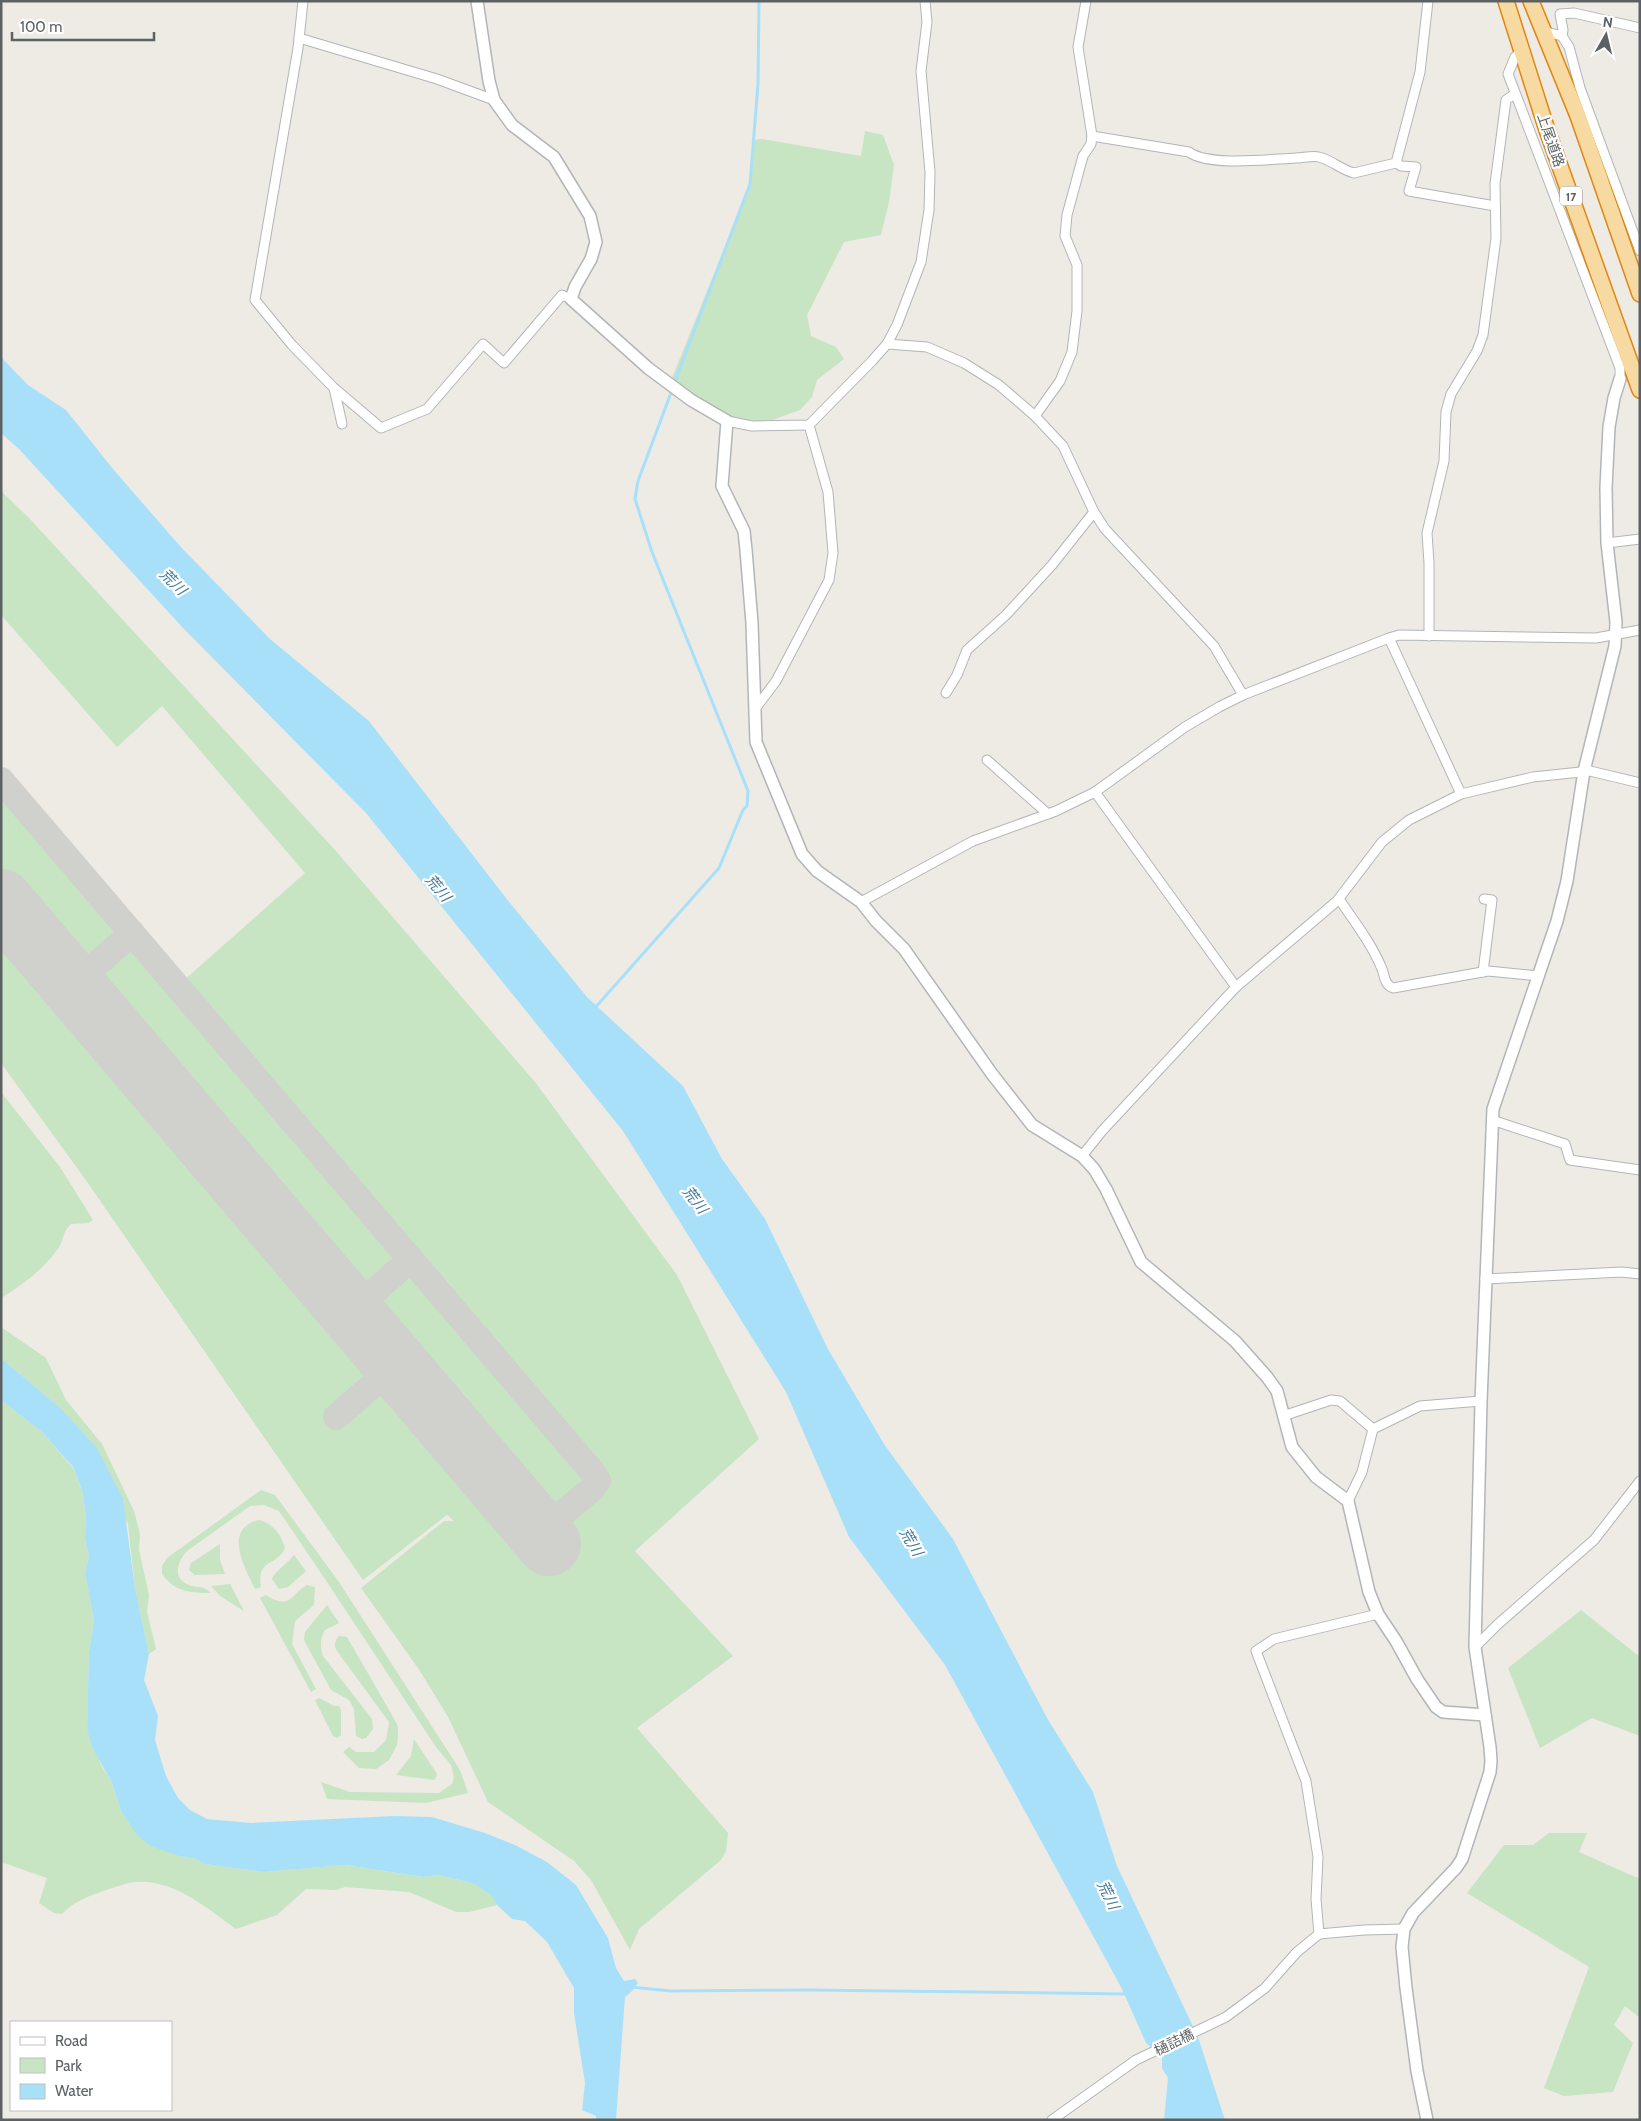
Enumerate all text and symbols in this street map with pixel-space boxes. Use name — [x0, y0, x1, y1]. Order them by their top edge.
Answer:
scale bar — [12, 10, 155, 42]
north arrow — [1581, 10, 1631, 60]
text: N — [1602, 13, 1614, 32]
text: 100 m — [20, 18, 62, 36]
street label: 上尾道路 — [1533, 111, 1569, 169]
road number: 17 — [1560, 187, 1582, 206]
water label: 荒川 — [156, 565, 191, 600]
water label: 荒川 — [421, 871, 456, 907]
water label: 荒川 — [679, 1183, 713, 1219]
water label: 荒川 — [896, 1525, 927, 1561]
water label: 荒川 — [1093, 1878, 1124, 1914]
legend — [10, 2021, 172, 2111]
street label: 樋詰橋 — [1151, 2025, 1197, 2059]
text: Road — [55, 2032, 88, 2050]
text: Park — [55, 2057, 82, 2075]
text: Water — [55, 2082, 93, 2100]

